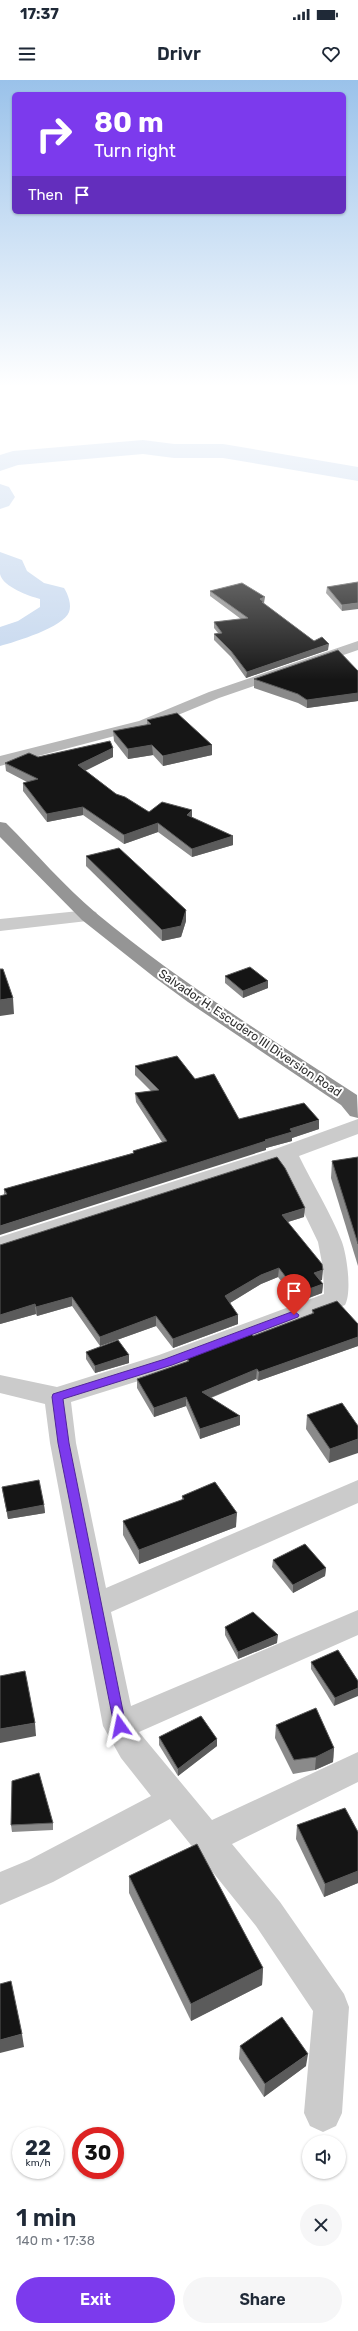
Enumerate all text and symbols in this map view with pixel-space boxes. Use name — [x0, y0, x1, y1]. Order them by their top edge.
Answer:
text: 17:37 — [20, 5, 59, 23]
icon: menu — [16, 43, 38, 65]
text: Drivr — [157, 43, 201, 65]
icon: heart — [320, 43, 342, 65]
text: 80 m — [94, 106, 164, 139]
icon: right — [28, 108, 80, 160]
text: Turn right — [94, 140, 176, 162]
icon: arrive — [71, 184, 93, 206]
text: Then — [28, 186, 63, 204]
street label: Salvador H. Escudero III Diversion Road — [156, 966, 344, 1100]
pin — [277, 1274, 311, 1315]
icon: arrive — [283, 1280, 305, 1302]
position arrow — [99, 1705, 141, 1747]
speed limit sign: 30 — [72, 2127, 124, 2179]
map controls — [302, 2135, 346, 2179]
button: sound — [302, 2135, 346, 2179]
text: 22 — [25, 2136, 51, 2160]
text: km/h — [26, 2157, 50, 2169]
text: 1 min — [16, 2204, 76, 2232]
button: close — [300, 2204, 342, 2246]
text: 140 m · 17:38 — [16, 2233, 95, 2248]
button: Exit — [16, 2277, 175, 2323]
button: Share — [183, 2277, 342, 2323]

